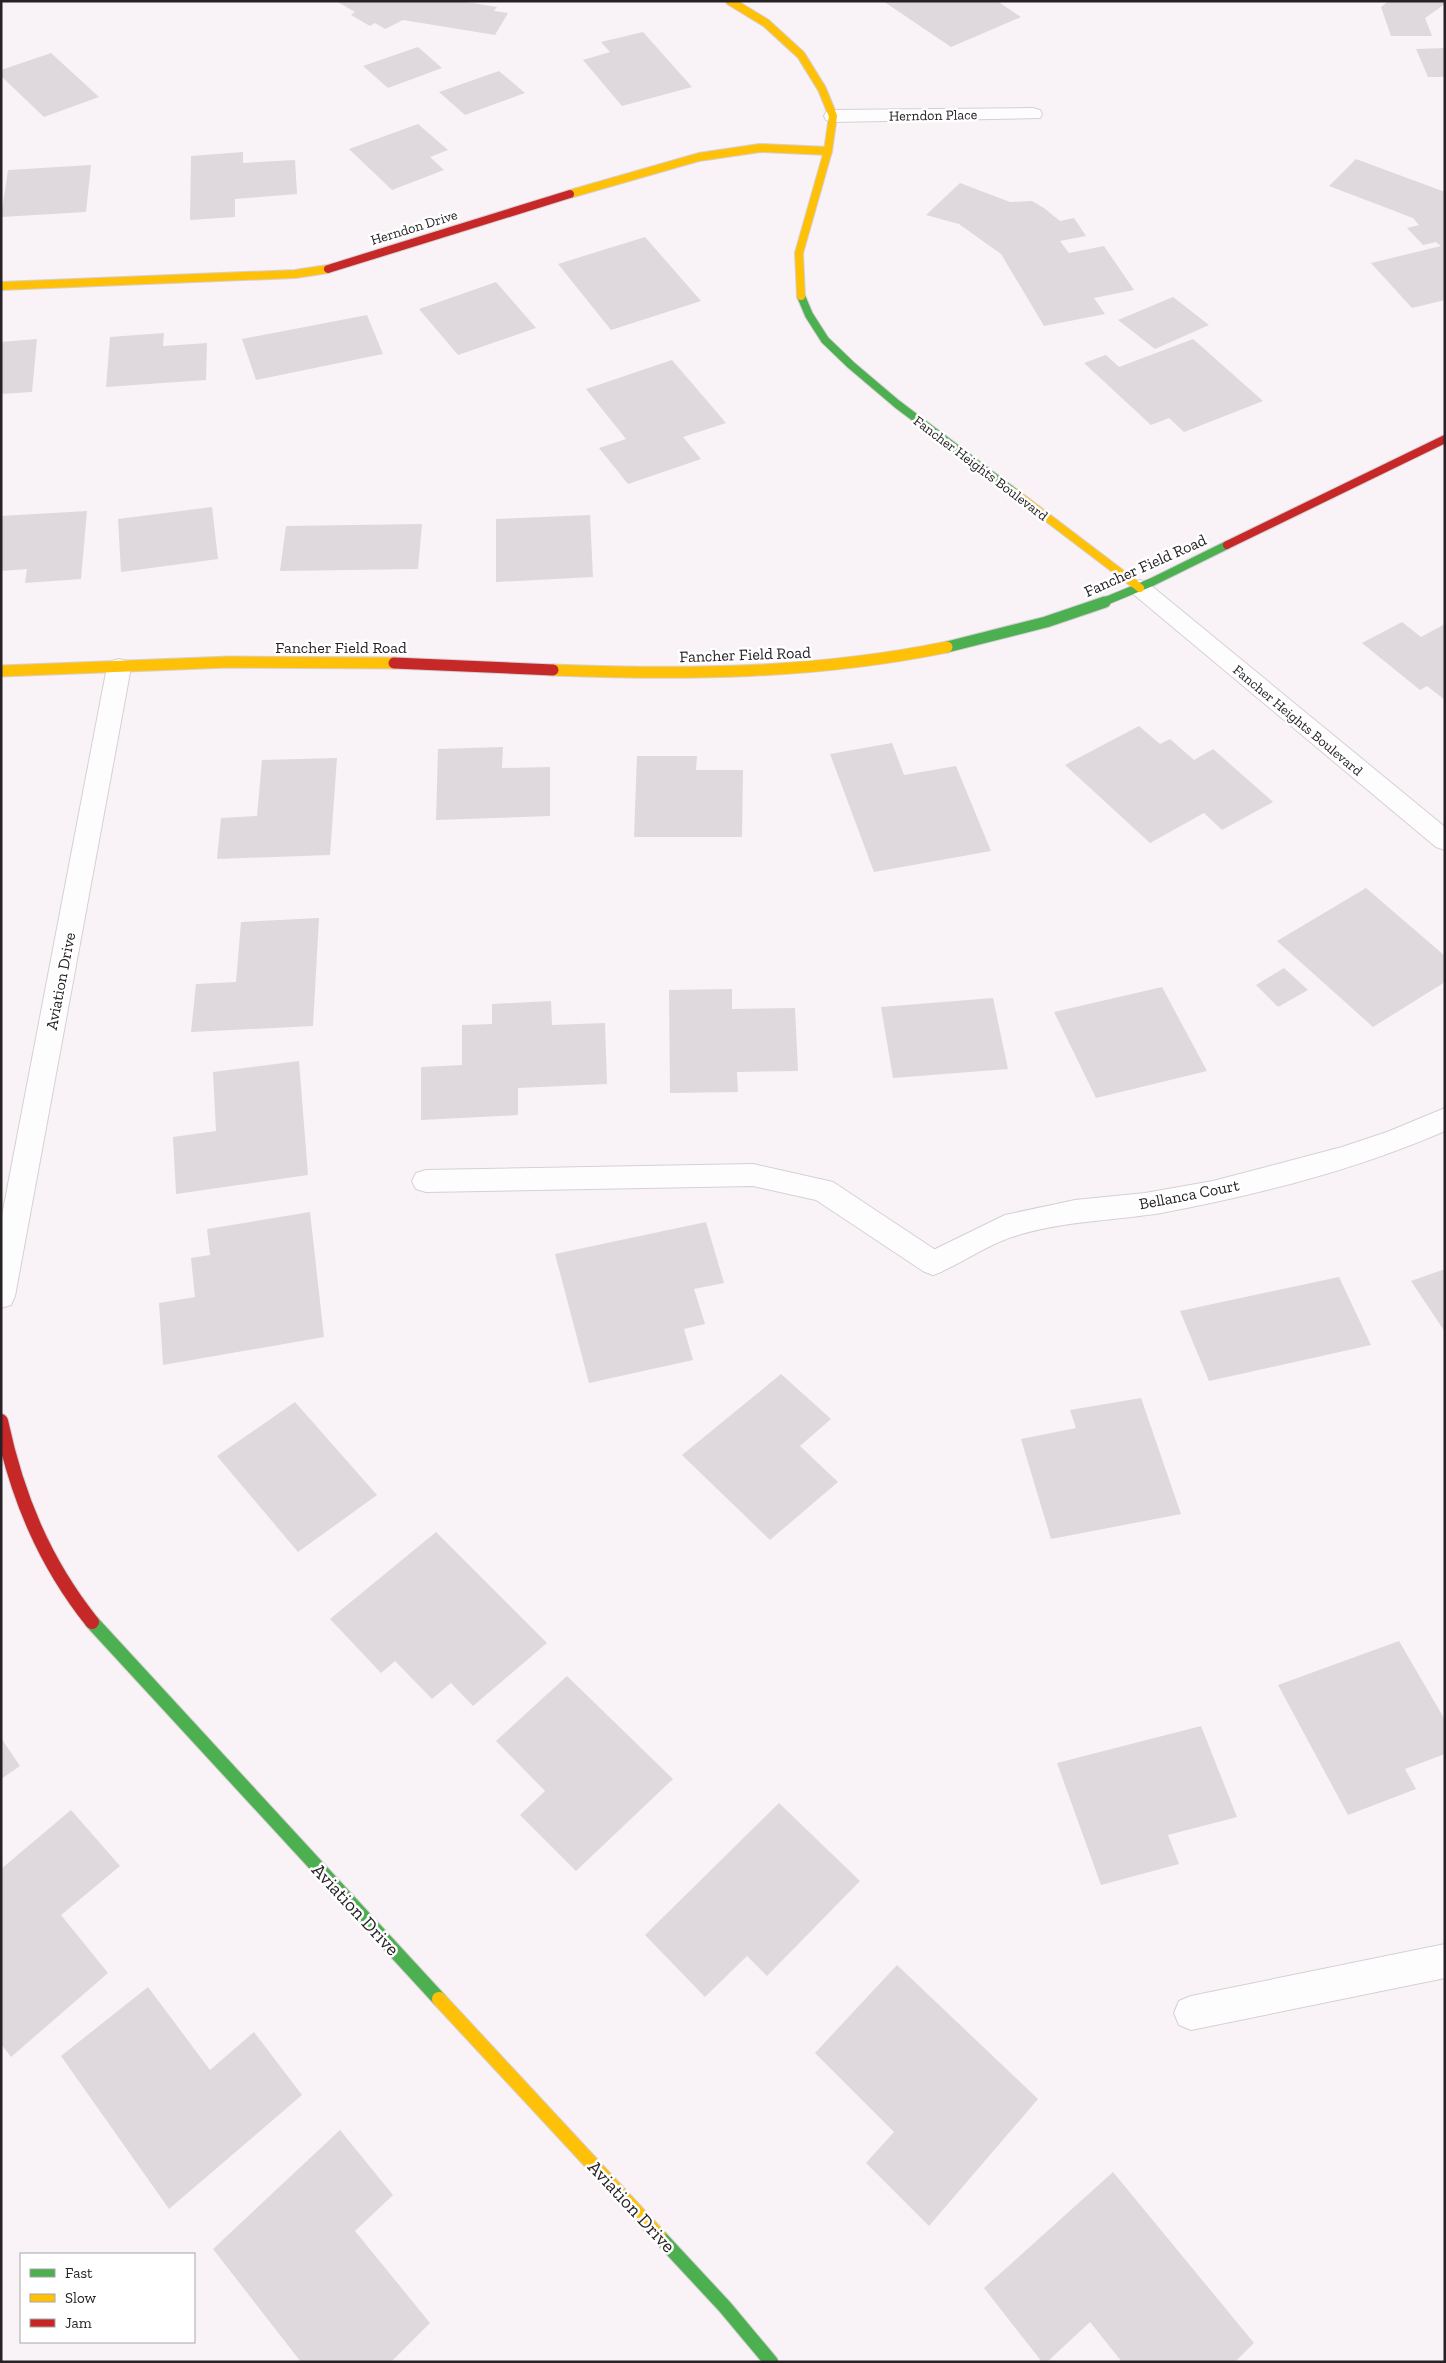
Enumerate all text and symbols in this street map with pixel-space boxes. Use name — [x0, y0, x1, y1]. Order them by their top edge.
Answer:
street label: Herndon Place — [889, 106, 978, 125]
street label: Herndon Drive — [369, 206, 460, 249]
street label: Fancher Heights Boulevard — [910, 412, 1052, 525]
street label: Fancher Field Road — [1081, 530, 1209, 601]
street label: Fancher Field Road — [275, 638, 407, 657]
street label: Fancher Field Road — [679, 643, 811, 666]
street label: Fancher Heights Boulevard — [1229, 661, 1366, 780]
street label: Aviation Drive — [42, 931, 79, 1032]
street label: Bellanca Court — [1137, 1175, 1241, 1214]
street label: Aviation Drive — [307, 1858, 404, 1960]
street label: Aviation Drive — [583, 2155, 680, 2257]
legend — [20, 2253, 195, 2343]
text: Fast — [65, 2264, 93, 2282]
text: Slow — [65, 2289, 97, 2307]
text: Jam — [65, 2314, 92, 2332]

